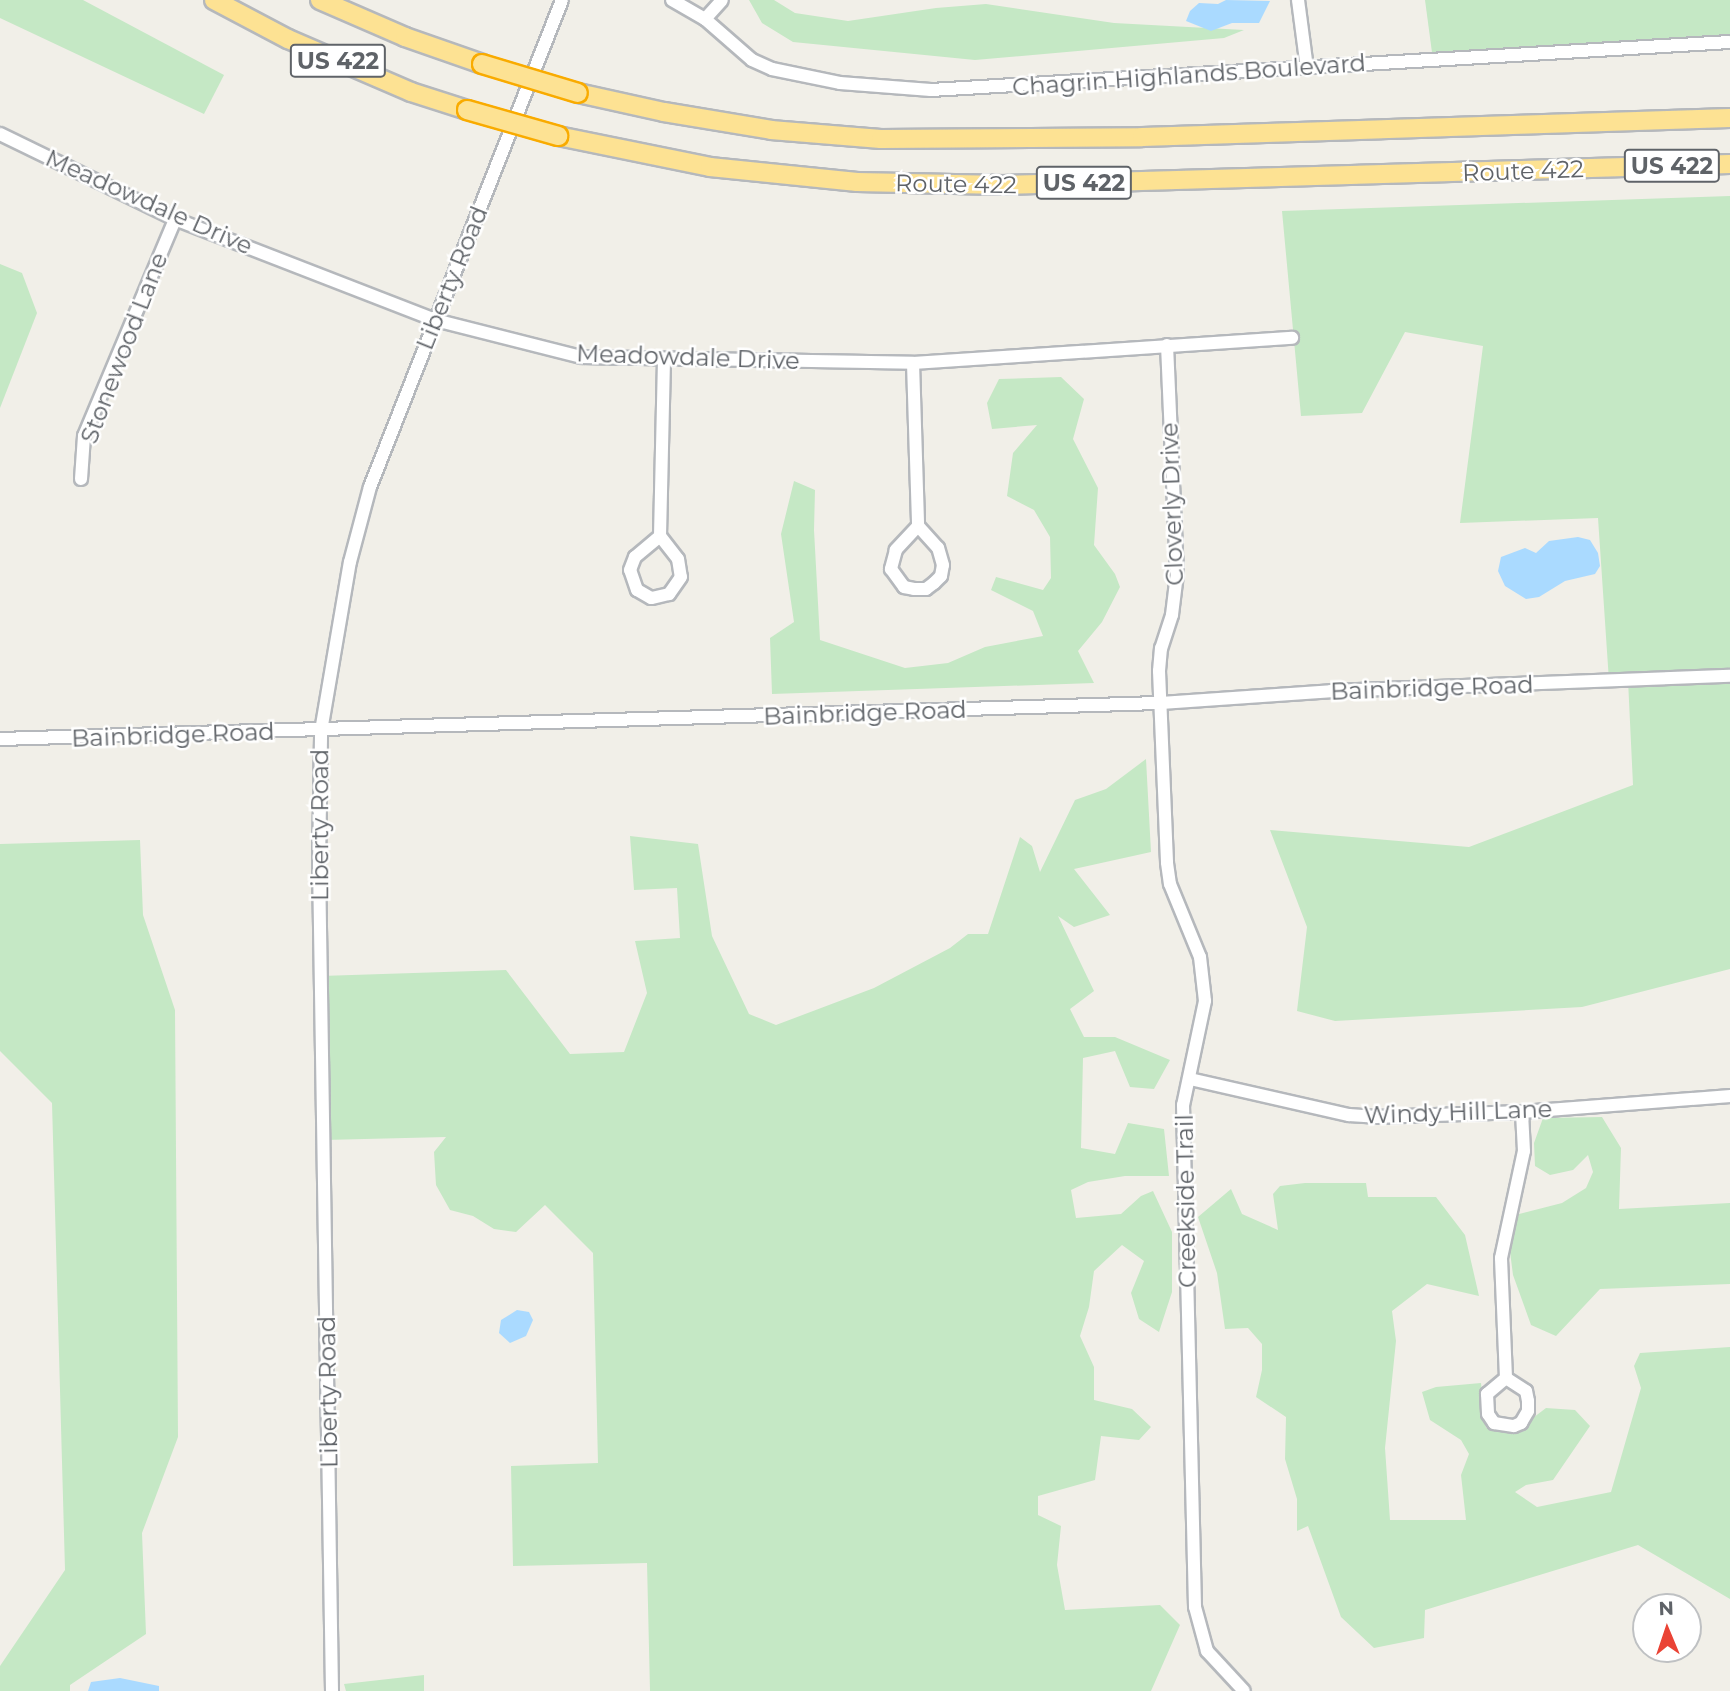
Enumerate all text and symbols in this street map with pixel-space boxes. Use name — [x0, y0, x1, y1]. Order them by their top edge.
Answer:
road number: US 422 — [289, 41, 387, 80]
street label: Chagrin Highlands Boulevard — [1011, 48, 1367, 102]
street label: Meadowdale Drive — [41, 143, 257, 261]
road number: US 422 — [1623, 146, 1721, 186]
street label: Route 422 — [1462, 154, 1584, 188]
road number: US 422 — [1035, 164, 1133, 202]
street label: Route 422 — [895, 169, 1017, 199]
street label: Liberty Road — [410, 202, 494, 354]
street label: Stonewood Lane — [74, 249, 174, 447]
street label: Meadowdale Drive — [576, 339, 800, 375]
street label: Cloverly Drive — [1155, 422, 1189, 586]
street label: Bainbridge Road — [1330, 670, 1534, 706]
street label: Bainbridge Road — [763, 695, 967, 731]
street label: Bainbridge Road — [71, 717, 275, 753]
street label: Liberty Road — [306, 749, 334, 901]
street label: Windy Hill Lane — [1363, 1094, 1553, 1130]
street label: Creekside Trail — [1170, 1114, 1202, 1288]
street label: Liberty Road — [312, 1316, 344, 1468]
north arrow — [1632, 1593, 1702, 1663]
text: N — [1658, 1597, 1674, 1620]

